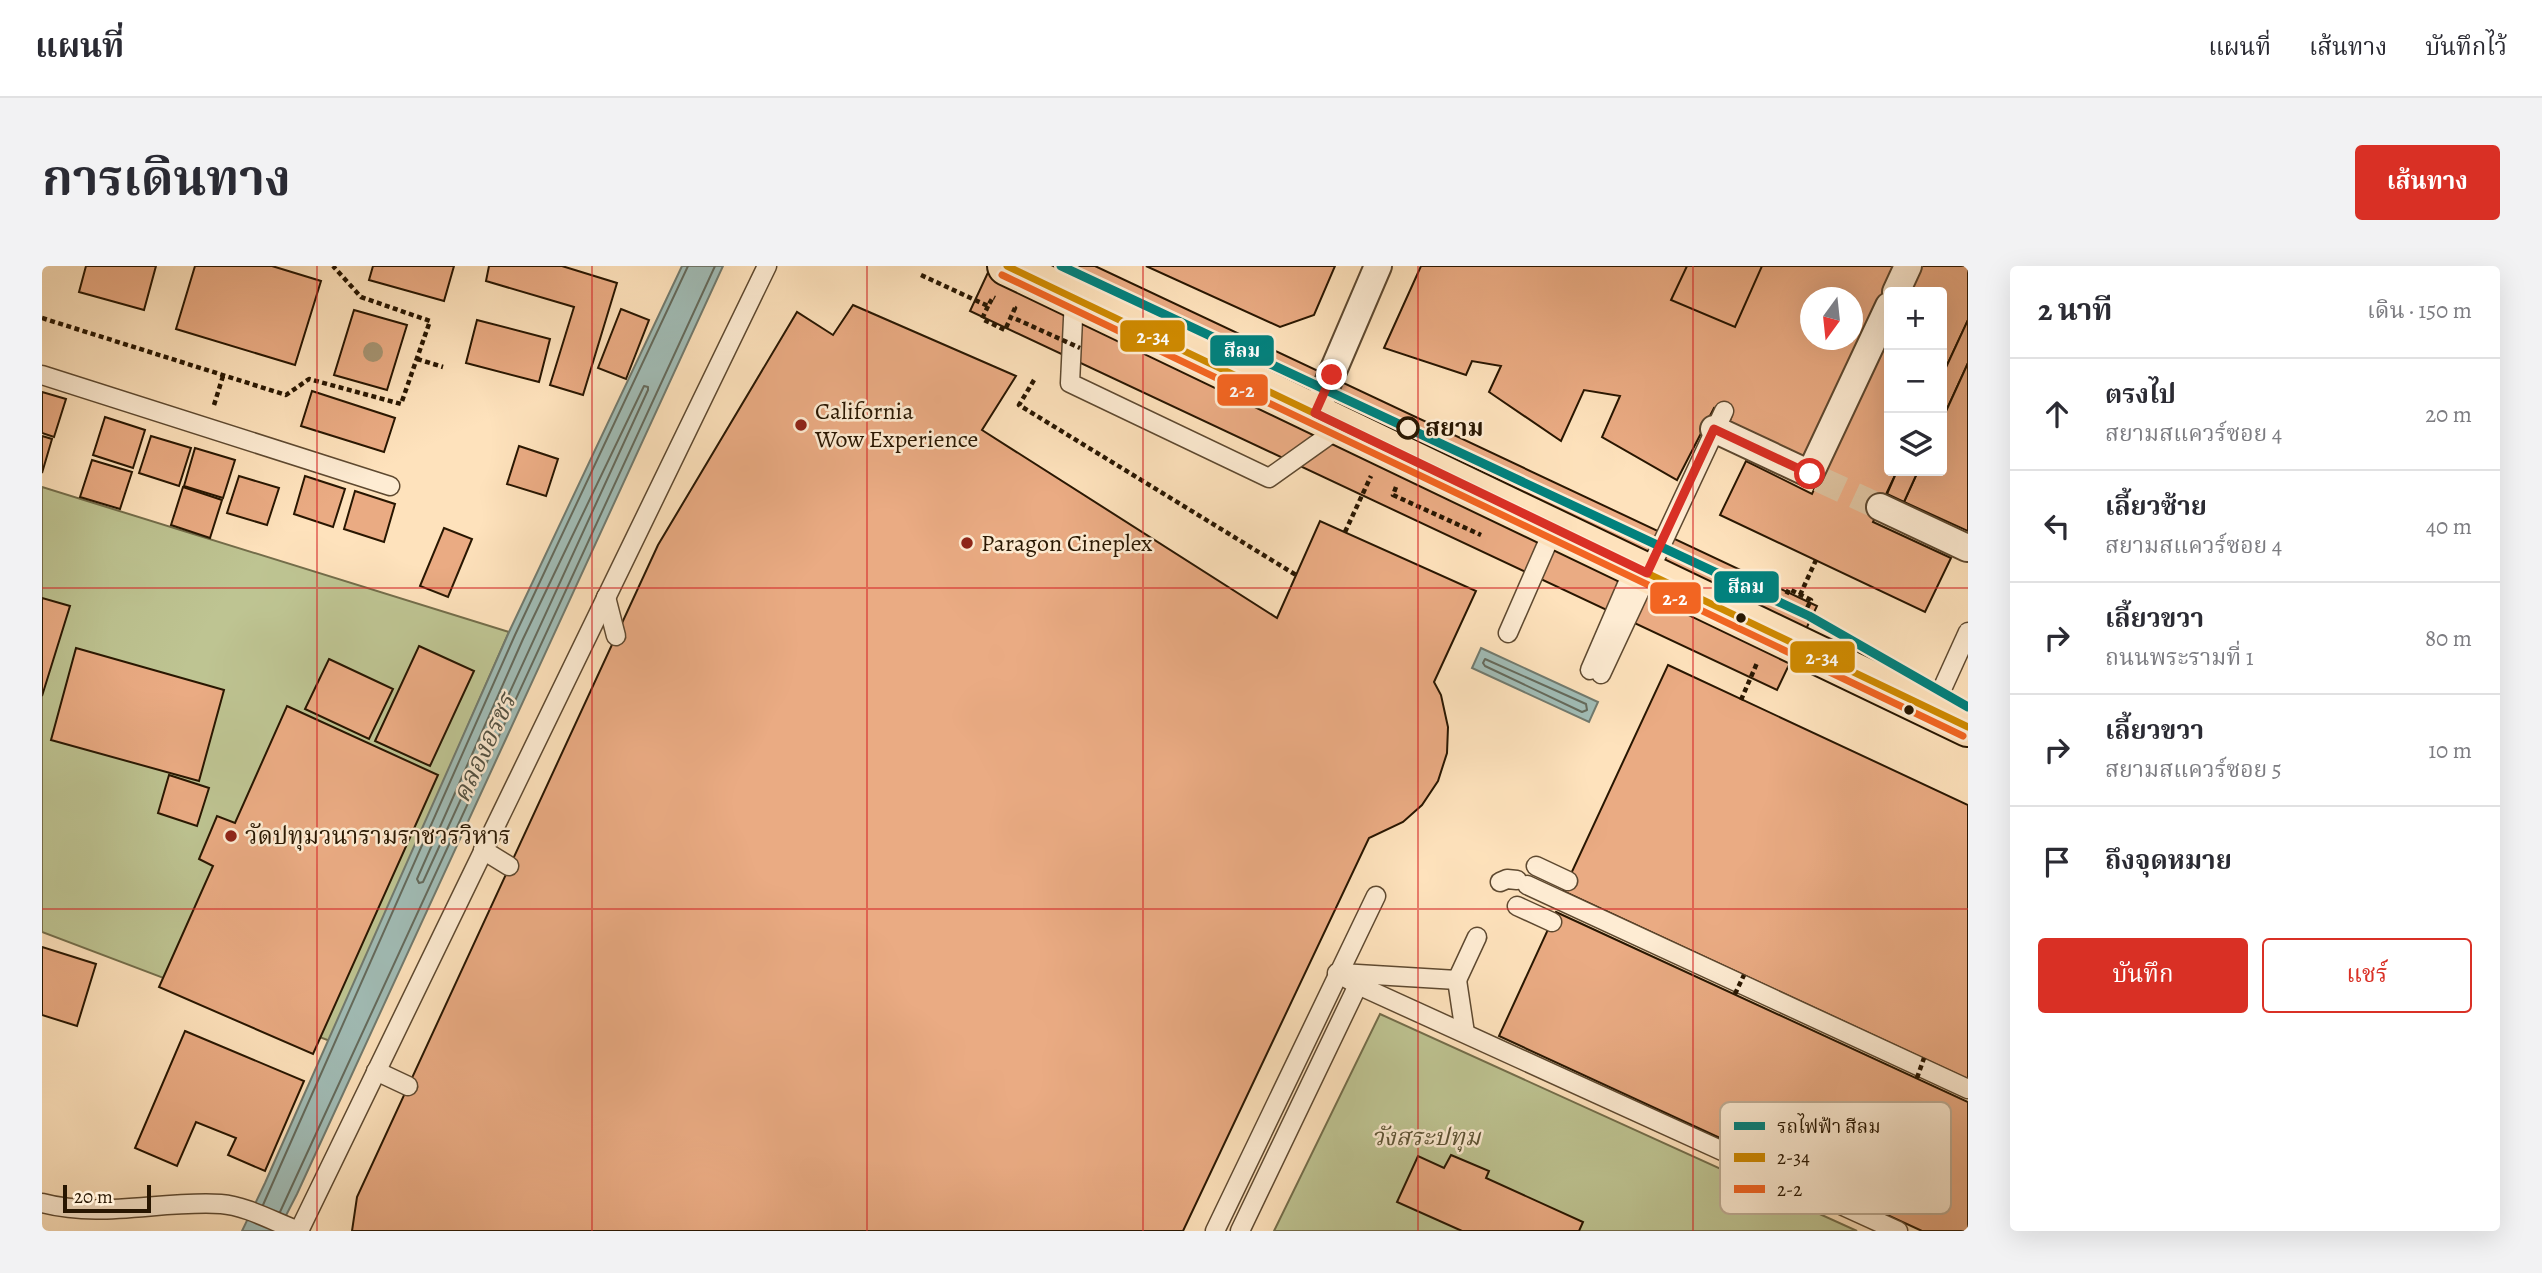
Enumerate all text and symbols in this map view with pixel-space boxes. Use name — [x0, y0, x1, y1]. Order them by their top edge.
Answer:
text: แผนที่ — [35, 23, 124, 68]
text: แผนที่ — [2208, 31, 2271, 63]
text: เส้นทาง — [2309, 31, 2387, 63]
text: บันทึกไว้ — [2425, 31, 2507, 63]
text: การเดินทาง — [42, 145, 291, 212]
button: เส้นทาง — [2355, 145, 2500, 220]
north arrow — [1800, 287, 1863, 350]
map controls — [1884, 287, 1947, 476]
button: + — [1884, 287, 1947, 350]
text: 2 นาที — [2038, 290, 2113, 330]
text: เดิน · 150 m — [2367, 295, 2472, 326]
line badge: 2-34 — [1119, 319, 1186, 353]
text: 2-34 — [1136, 324, 1170, 350]
line badge: สีลม — [1209, 334, 1275, 367]
text: สีลม — [1224, 338, 1260, 364]
button: − — [1884, 350, 1947, 413]
route end — [1316, 359, 1347, 390]
line badge: 2-2 — [1216, 373, 1269, 407]
text: ตรงไป — [2105, 377, 2176, 412]
text: 2-2 — [1229, 378, 1255, 404]
place label: California Wow Experience — [814, 395, 978, 455]
icon: ahead — [2038, 395, 2076, 433]
text: 20 m — [2425, 399, 2472, 430]
place label: สยาม — [1425, 412, 1484, 444]
button: layers — [1884, 413, 1947, 476]
marker: California Wow Experience — [793, 417, 809, 433]
marker: สยาม — [1397, 417, 1419, 439]
text: สยามสแควร์ซอย 4 — [2105, 418, 2282, 449]
route start — [1794, 458, 1825, 489]
text: เลี้ยวซ้าย — [2105, 489, 2207, 524]
icon: left — [2038, 507, 2076, 545]
text: 40 m — [2426, 511, 2472, 542]
place label: Paragon Cineplex — [981, 527, 1153, 559]
text: สยามสแควร์ซอย 4 — [2105, 530, 2282, 561]
marker: Paragon Cineplex — [959, 535, 975, 551]
line badge: สีลม — [1713, 570, 1780, 604]
text: สีลม — [1728, 574, 1764, 600]
line badge: 2-2 — [1649, 581, 1702, 615]
text: 2-2 — [1662, 586, 1688, 612]
text: เลี้ยวขวา — [2105, 601, 2204, 636]
unlabelled marker — [1734, 611, 1748, 625]
icon: right — [2038, 619, 2076, 657]
text: 80 m — [2425, 623, 2472, 654]
line badge: 2-34 — [1789, 640, 1856, 674]
text: ถนนพระรามที่ 1 — [2105, 642, 2254, 673]
text: 2-34 — [1805, 645, 1839, 671]
water label: คลองอรชร — [444, 685, 526, 808]
unlabelled marker — [1902, 703, 1916, 717]
text: เลี้ยวขวา — [2105, 713, 2204, 748]
icon: right — [2038, 731, 2076, 769]
text: 10 m — [2428, 735, 2472, 766]
text: สยามสแควร์ซอย 5 — [2105, 754, 2282, 785]
place label: วัดปทุมวนารามราชวรวิหาร — [245, 820, 511, 852]
marker: วัดปทุมวนารามราชวรวิหาร — [223, 828, 239, 844]
icon: arrive — [2038, 843, 2076, 881]
text: ถึงจุดหมาย — [2105, 843, 2232, 878]
button: บันทึก — [2038, 938, 2248, 1013]
button: แชร์ — [2262, 938, 2472, 1013]
legend — [1720, 1102, 1951, 1214]
text: รถไฟฟ้า สีลม — [1777, 1113, 1881, 1140]
park label: วังสระปทุม — [1371, 1121, 1482, 1153]
text: 2-34 — [1777, 1145, 1810, 1171]
text: 2-2 — [1777, 1177, 1802, 1203]
scale bar — [63, 1182, 150, 1214]
text: 20 m — [74, 1184, 113, 1210]

